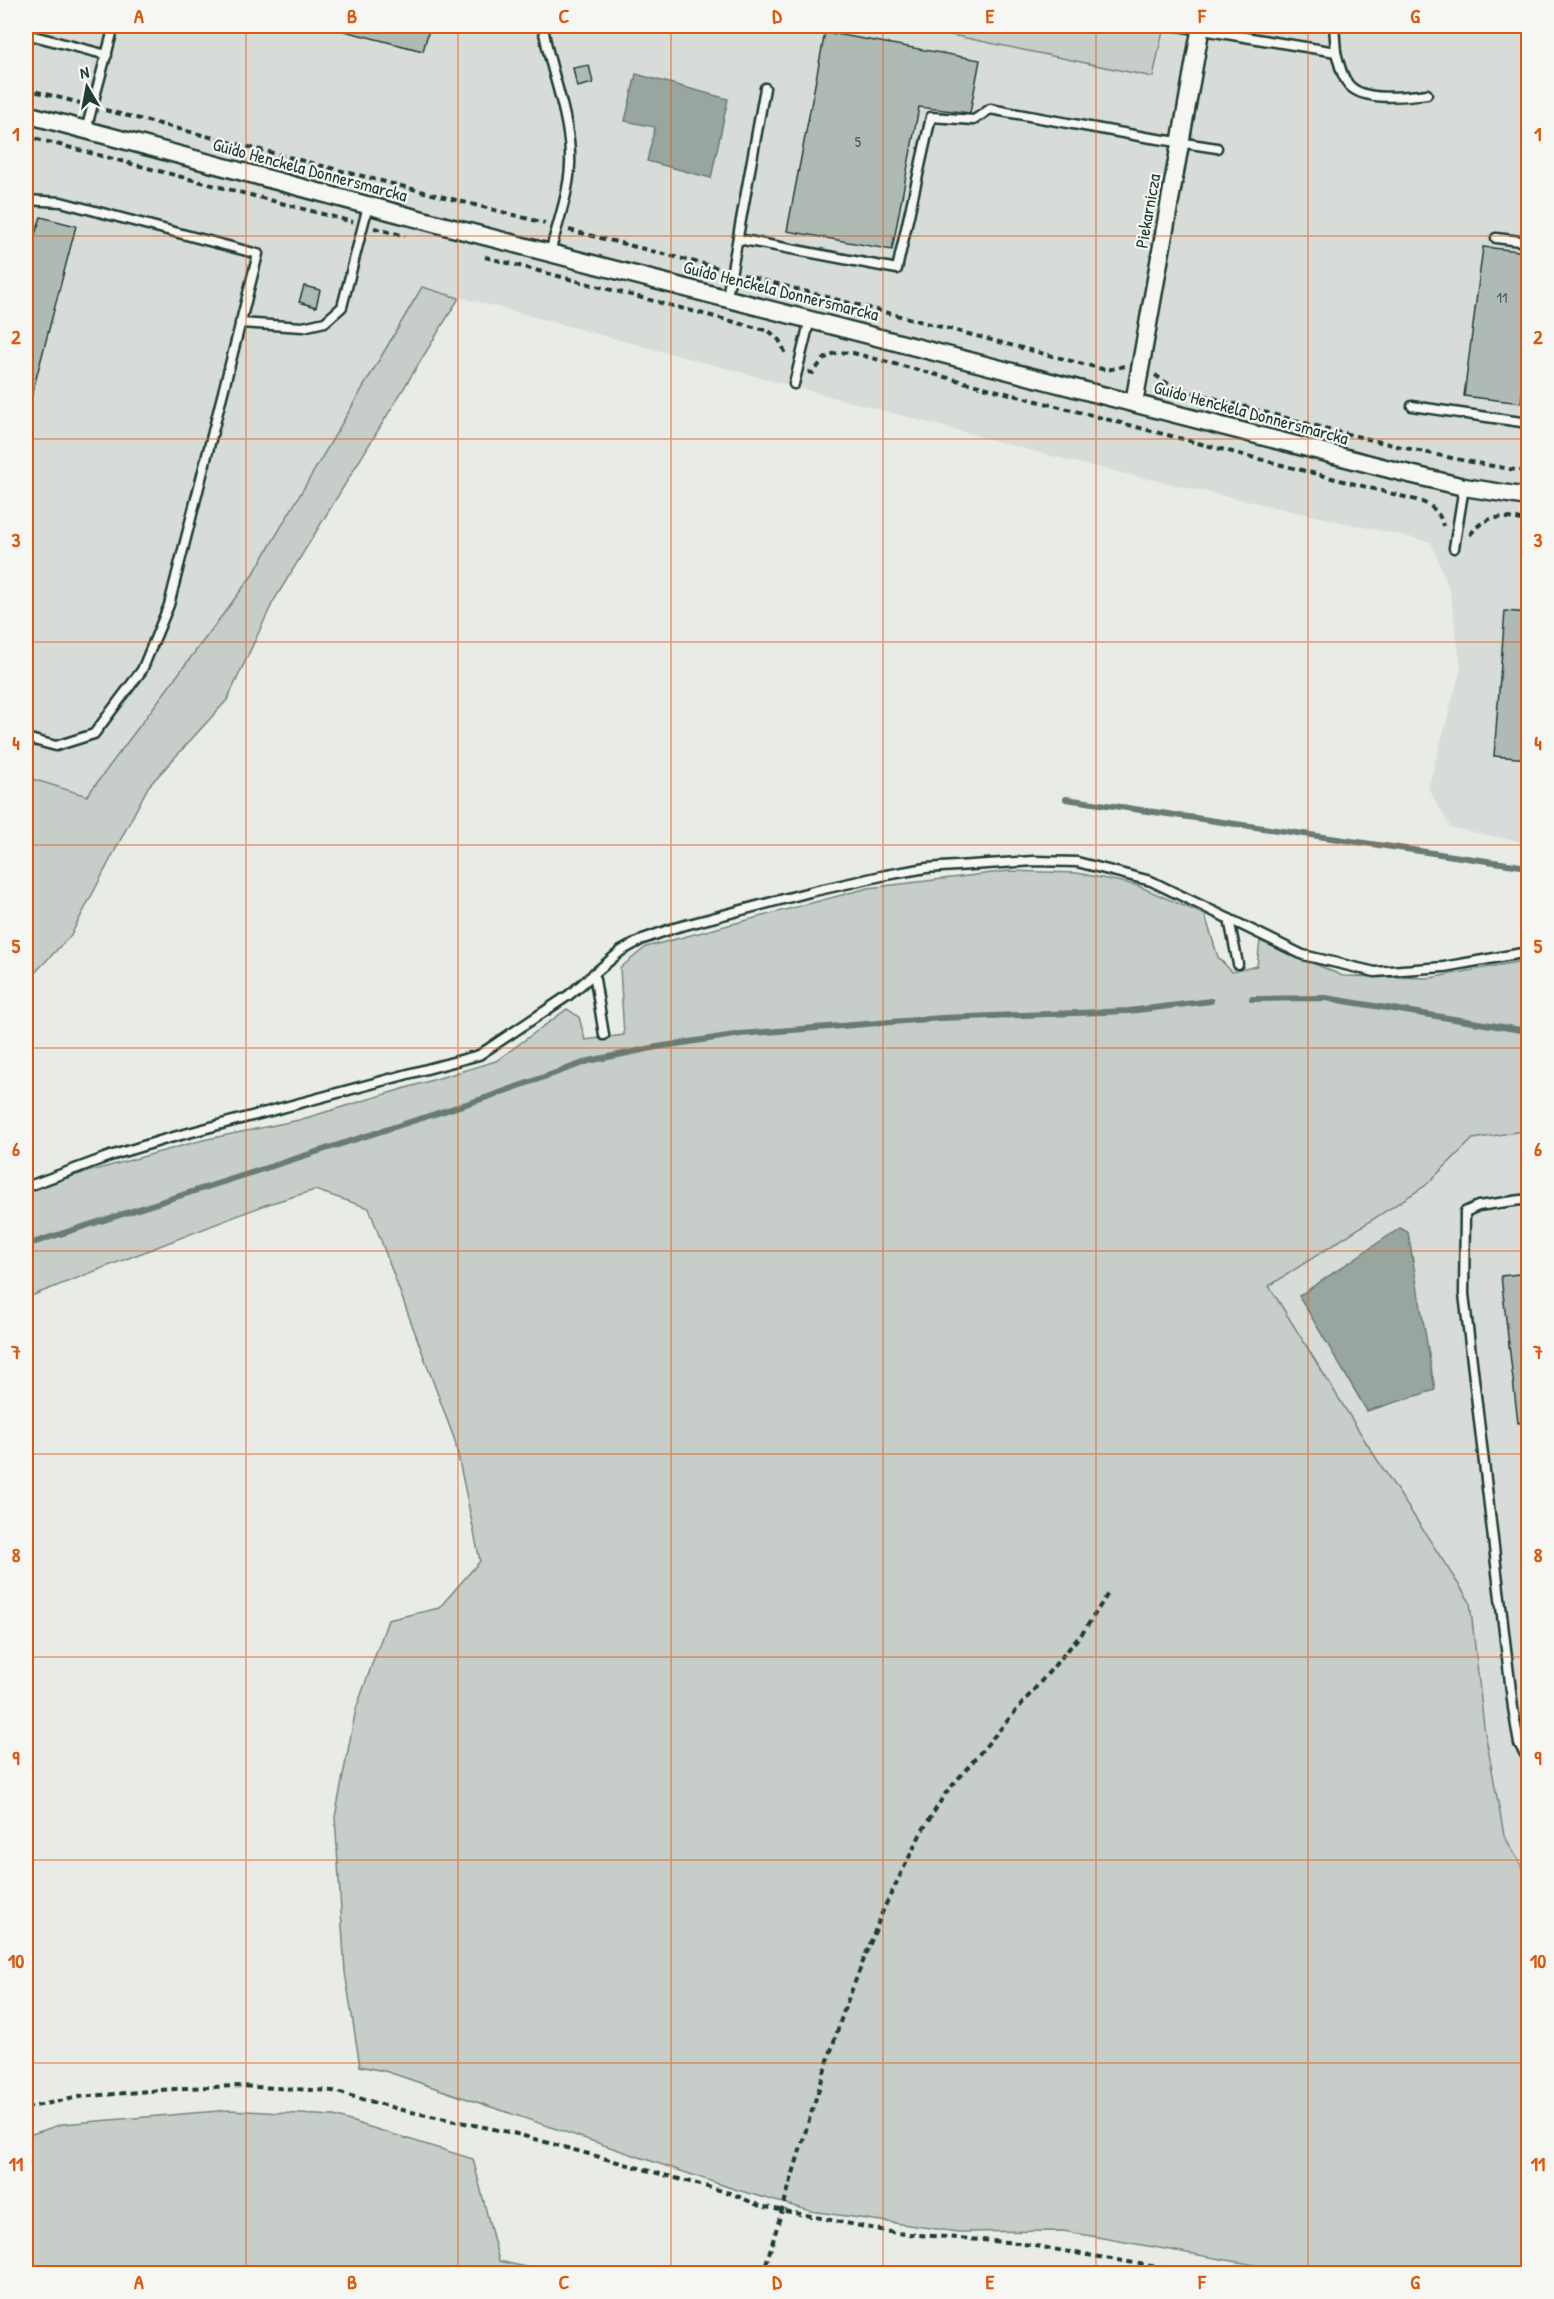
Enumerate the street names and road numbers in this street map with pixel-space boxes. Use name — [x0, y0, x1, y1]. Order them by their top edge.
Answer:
street label: Guido Henckela Donnersmarcka — [210, 132, 410, 208]
street label: Piekarnicza — [1129, 172, 1166, 250]
street label: Guido Henckela Donnersmarcka — [681, 254, 881, 327]
street label: Guido Henckela Donnersmarcka — [1151, 375, 1351, 451]

